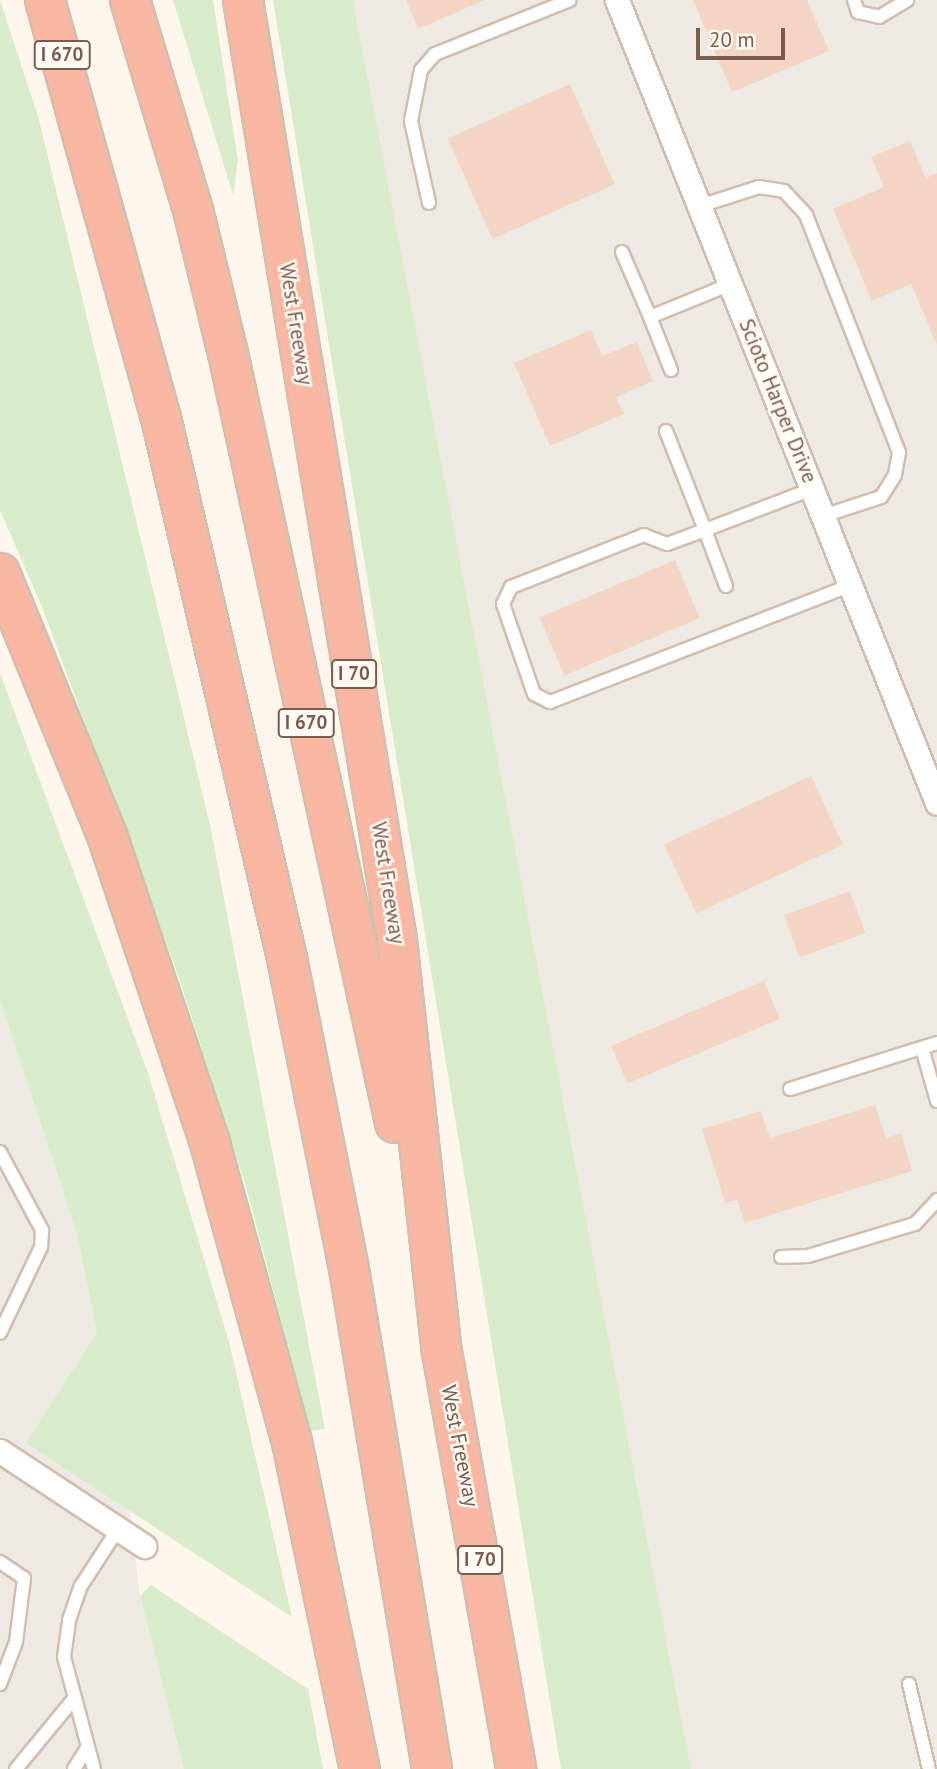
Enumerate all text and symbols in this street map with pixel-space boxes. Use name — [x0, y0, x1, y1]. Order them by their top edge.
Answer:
scale bar — [699, 14, 788, 58]
text: 20 m — [709, 26, 755, 53]
road number: I 670 — [32, 40, 92, 70]
street label: West Freeway — [274, 261, 318, 387]
street label: Scioto Harper Drive — [734, 315, 822, 487]
road number: I 70 — [330, 659, 378, 690]
road number: I 670 — [276, 708, 336, 738]
street label: West Freeway — [366, 820, 410, 946]
street label: West Freeway — [436, 1383, 484, 1509]
road number: I 70 — [456, 1544, 504, 1576]

